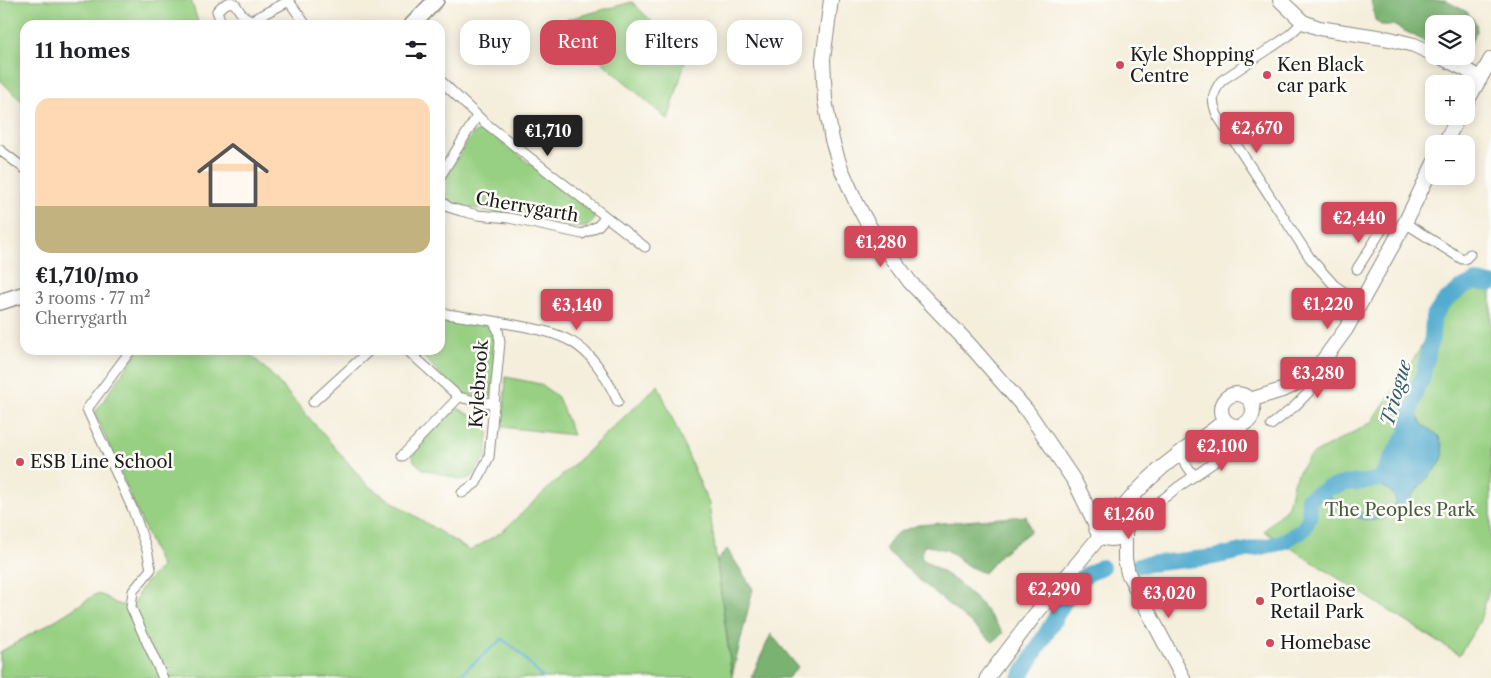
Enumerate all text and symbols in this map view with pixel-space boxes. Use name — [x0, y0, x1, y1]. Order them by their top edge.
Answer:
map controls — [1425, 15, 1475, 185]
button: layers — [1425, 15, 1475, 65]
chip: Buy — [460, 20, 530, 65]
chip: Rent — [540, 20, 616, 65]
chip: Filters — [626, 20, 717, 65]
chip: New — [727, 20, 802, 65]
icon: filters — [402, 36, 430, 64]
text: 11 homes — [35, 38, 130, 63]
place label: Kyle Shopping Centre — [1130, 44, 1255, 87]
place label: Ken Black car park — [1277, 54, 1365, 97]
marker: Kyle Shopping Centre — [1114, 59, 1126, 71]
marker: Ken Black car park — [1261, 69, 1273, 81]
button: + — [1425, 75, 1475, 125]
pin: €2,670 — [1216, 112, 1298, 154]
pin: €1,710 — [507, 114, 589, 157]
text: €2,670 — [1231, 118, 1283, 138]
text: €1,710 — [524, 121, 572, 141]
icon: home — [188, 130, 278, 220]
button: − — [1425, 135, 1475, 185]
street label: Cherrygarth — [474, 187, 580, 227]
pin: €2,440 — [1318, 202, 1400, 244]
text: €2,440 — [1332, 208, 1386, 228]
pin: €1,280 — [840, 226, 922, 268]
text: €1,280 — [855, 232, 907, 252]
text: €1,710/mo — [35, 263, 139, 288]
text: 3 rooms · 77 m² — [35, 288, 151, 308]
pin: €3,140 — [536, 288, 618, 331]
pin: €1,220 — [1287, 288, 1369, 330]
text: €1,220 — [1303, 294, 1353, 314]
text: €3,140 — [552, 295, 602, 315]
text: Cherrygarth — [35, 308, 128, 328]
street label: Kylebrook — [465, 338, 493, 429]
pin: €3,280 — [1277, 356, 1359, 399]
water label: Triogue — [1376, 357, 1417, 428]
text: €3,280 — [1291, 363, 1345, 383]
pin: €2,100 — [1181, 430, 1263, 472]
text: €2,100 — [1196, 436, 1248, 456]
place label: ESB Line School — [30, 451, 173, 473]
marker: ESB Line School — [14, 456, 26, 468]
pin: €1,260 — [1088, 498, 1170, 540]
park label: The Peoples Park — [1325, 499, 1477, 521]
text: €1,260 — [1104, 504, 1154, 524]
pin: €2,290 — [1013, 572, 1095, 615]
pin: €3,020 — [1128, 576, 1210, 619]
text: €2,290 — [1027, 579, 1081, 599]
place label: Portlaoise Retail Park — [1270, 580, 1365, 623]
text: €3,020 — [1142, 583, 1196, 603]
marker: Portlaoise Retail Park — [1254, 595, 1266, 607]
place label: Homebase — [1280, 632, 1371, 654]
marker: Homebase — [1264, 637, 1276, 649]

